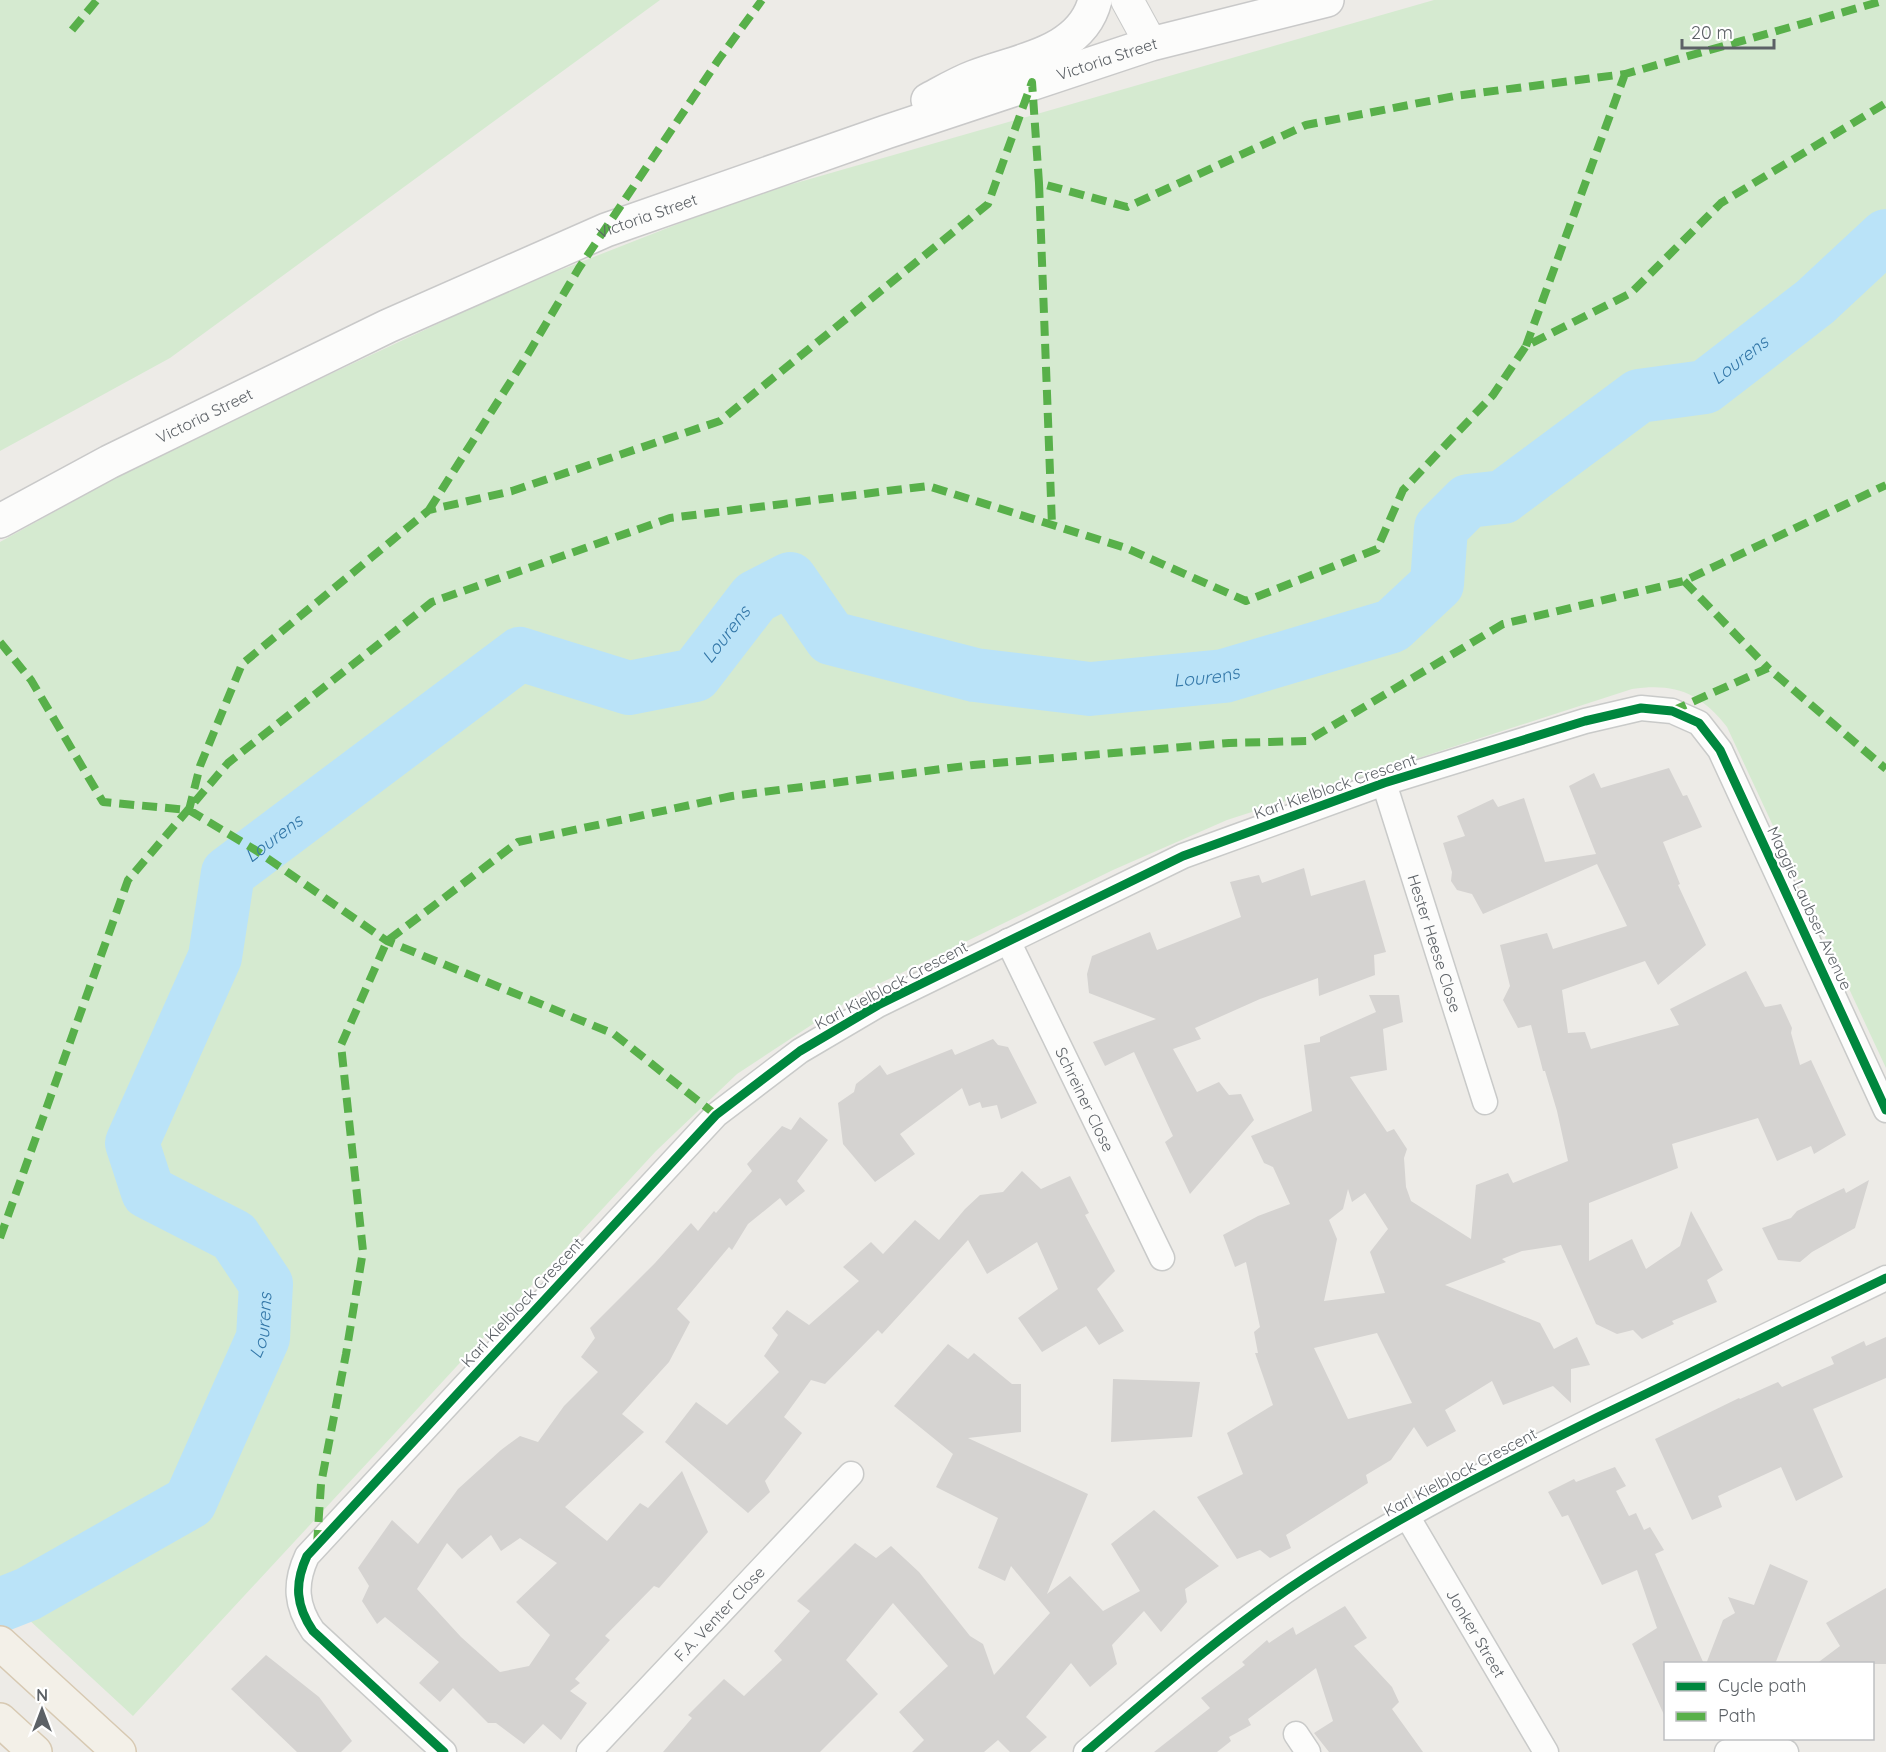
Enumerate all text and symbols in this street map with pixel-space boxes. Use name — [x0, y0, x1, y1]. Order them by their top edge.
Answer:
scale bar — [1682, 12, 1774, 50]
text: 20 m — [1691, 21, 1733, 44]
street label: Victoria Street — [1054, 33, 1159, 85]
street label: Victoria Street — [594, 189, 700, 243]
water label: Lourens — [1706, 329, 1774, 389]
street label: Victoria Street — [153, 384, 256, 447]
water label: Lourens — [696, 600, 756, 668]
water label: Lourens — [1172, 660, 1243, 692]
street label: Karl Kielblock Crescent — [1251, 749, 1419, 823]
water label: Lourens — [240, 808, 308, 867]
street label: Maggie Laubser Avenue — [1763, 823, 1857, 993]
street label: Hester Heese Close — [1403, 872, 1466, 1015]
street label: Karl Kielblock Crescent — [811, 936, 971, 1034]
street label: Schreiner Close — [1051, 1044, 1119, 1155]
street label: Karl Kielblock Crescent — [457, 1233, 587, 1371]
water label: Lourens — [243, 1291, 277, 1362]
street label: Karl Kielblock Crescent — [1380, 1423, 1540, 1521]
street label: F.A. Venter Close — [670, 1562, 769, 1665]
street label: Jonker Street — [1442, 1585, 1510, 1681]
legend — [1664, 1662, 1874, 1740]
text: Cycle path — [1718, 1674, 1806, 1697]
north arrow — [12, 1680, 72, 1740]
text: N — [36, 1685, 48, 1705]
text: Path — [1718, 1704, 1756, 1727]

